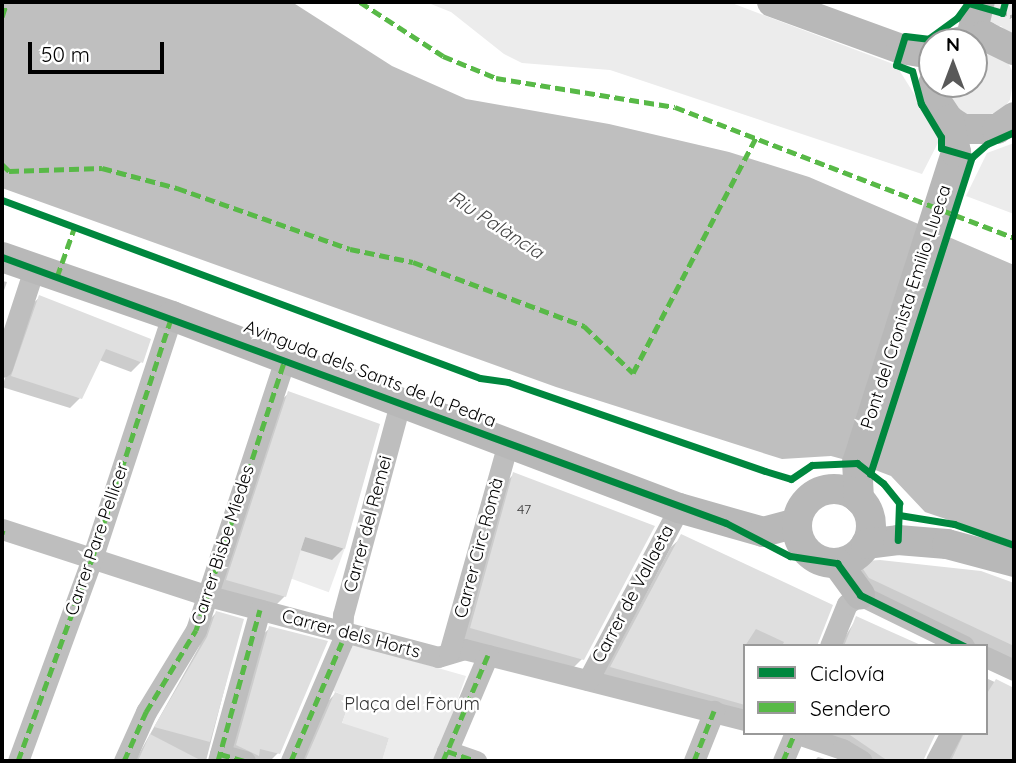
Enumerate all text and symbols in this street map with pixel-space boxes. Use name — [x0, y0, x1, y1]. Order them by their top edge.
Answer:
scale bar — [32, 28, 168, 72]
north arrow — [918, 28, 988, 98]
text: N — [946, 32, 960, 56]
text: 50 m — [41, 41, 90, 67]
street label: Pont del Cronista Emilio Llueca — [856, 182, 956, 432]
water label: Riu Palància — [445, 186, 547, 264]
street label: Avinguda dels Sants de la Pedra — [241, 316, 499, 432]
street label: Carrer del Remei — [339, 453, 397, 595]
street label: Carrer Pare Pellicer — [61, 460, 133, 618]
street label: Carrer Bisbe Miedes — [187, 462, 259, 628]
street label: Carrer Circ Romà — [450, 475, 508, 621]
house number: 47 — [517, 501, 531, 517]
street label: Carrer de Vallaeta — [588, 521, 678, 667]
street label: Carrer dels Horts — [279, 605, 423, 663]
legend — [743, 644, 988, 735]
text: Ciclovía — [810, 660, 885, 686]
park label: Plaça del Fòrum — [344, 693, 480, 715]
text: Sendero — [810, 695, 891, 721]

